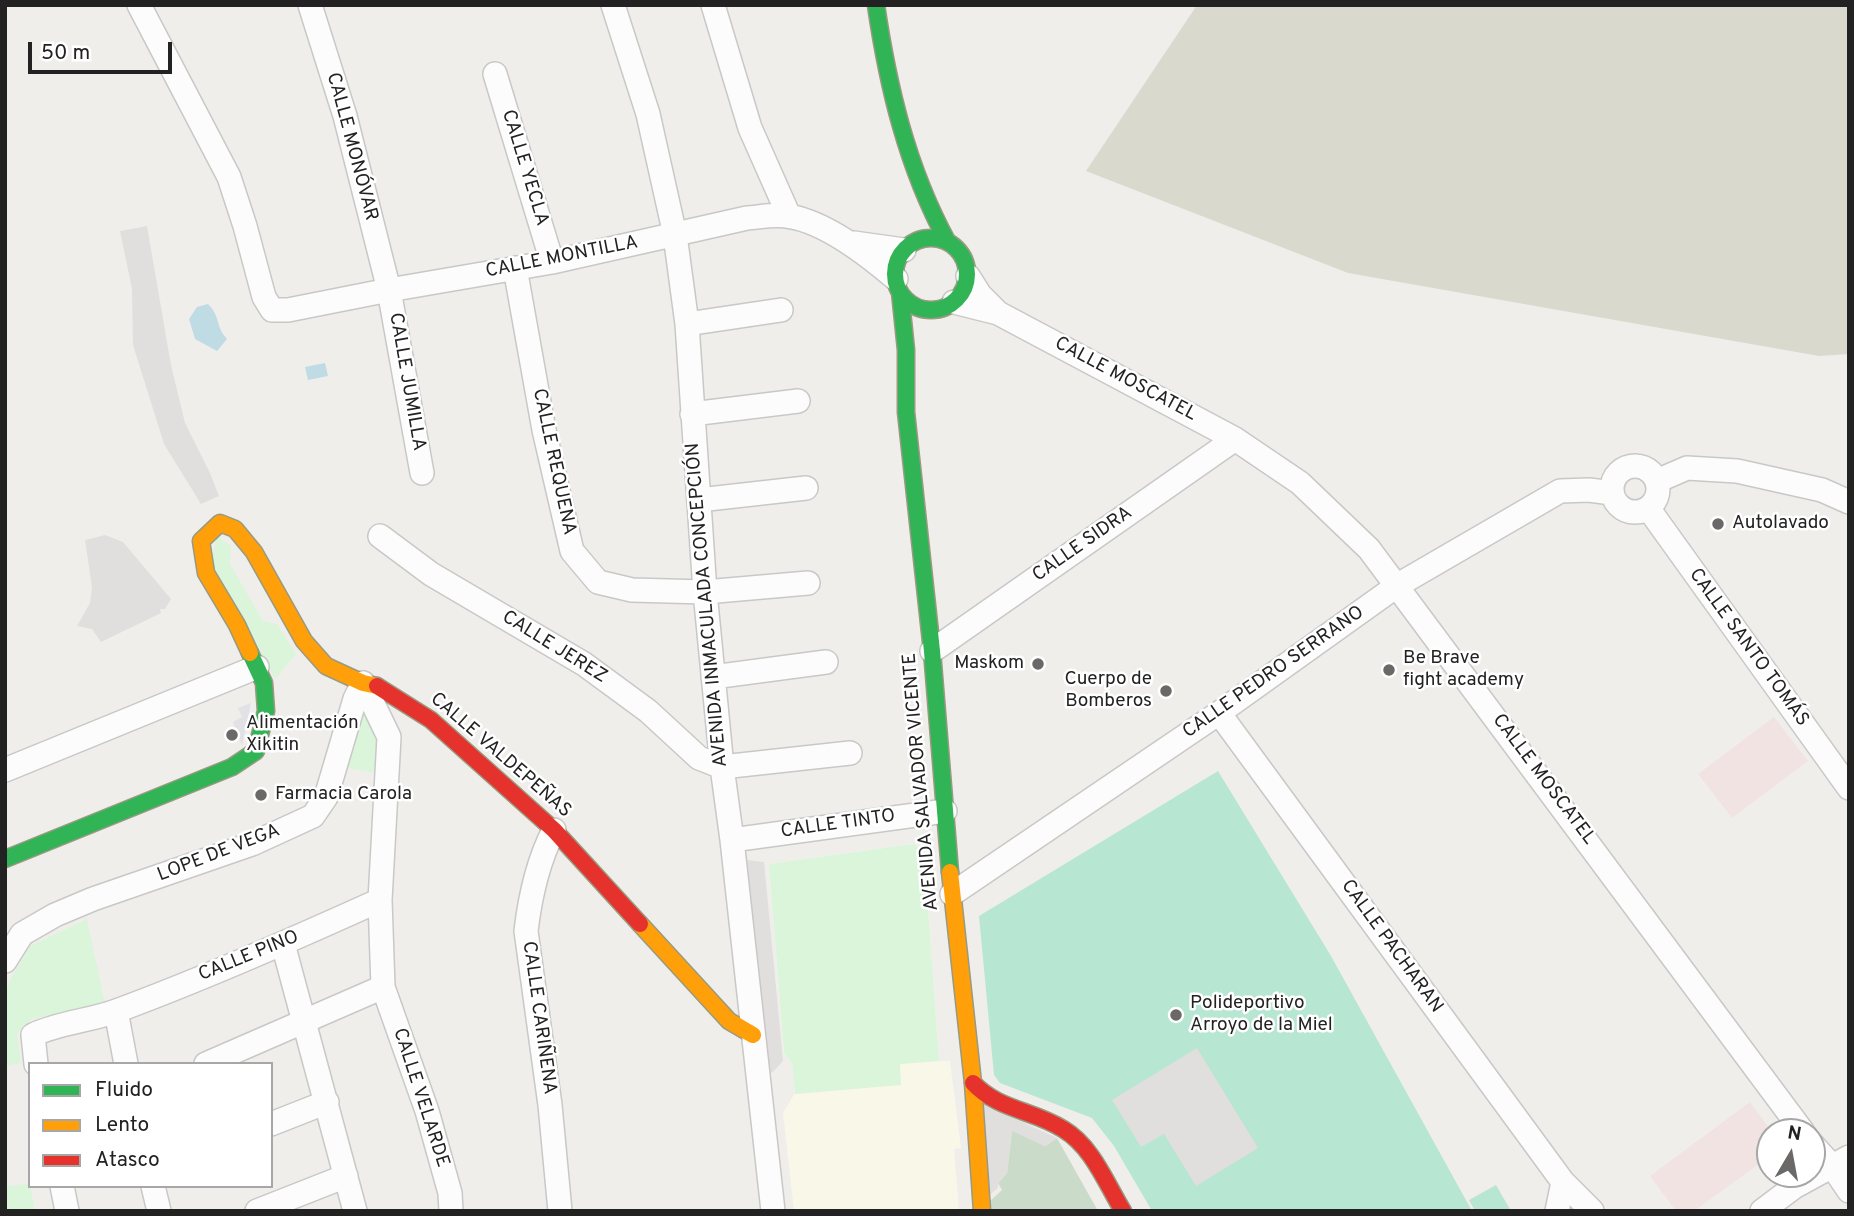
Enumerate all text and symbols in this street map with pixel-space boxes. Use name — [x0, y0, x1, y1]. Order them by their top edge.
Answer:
scale bar — [32, 28, 175, 72]
text: 50 m — [41, 40, 90, 67]
street label: CALLE MONÓVAR — [320, 70, 382, 224]
street label: CALLE YECLA — [496, 107, 552, 229]
street label: CALLE MONTILLA — [484, 232, 640, 284]
street label: CALLE JUMILLA — [383, 311, 429, 453]
street label: CALLE MOSCATEL — [1050, 333, 1200, 427]
street label: CALLE REQUENA — [526, 387, 580, 537]
street label: AVENIDA INMACULADA CONCEPCIÓN — [682, 442, 734, 768]
street label: CALLE SIDRA — [1029, 502, 1137, 588]
place label: Autolavado — [1732, 513, 1829, 535]
marker: Autolavado — [1710, 516, 1726, 532]
street label: CALLE SANTO TOMÁS — [1683, 565, 1813, 731]
street label: CALLE PEDRO SERRANO — [1179, 602, 1369, 744]
street label: CALLE JEREZ — [497, 607, 611, 689]
place label: Be Brave fight academy — [1403, 648, 1524, 692]
street label: AVENIDA SALVADOR VICENTE — [899, 652, 945, 912]
place label: Maskom — [954, 653, 1024, 675]
marker: Maskom — [1030, 656, 1046, 672]
marker: Be Brave fight academy — [1381, 662, 1397, 678]
place label: Cuerpo de Bomberos — [1064, 669, 1152, 713]
marker: Cuerpo de Bomberos — [1158, 683, 1174, 699]
street label: CALLE VALDEPEÑAS — [425, 688, 575, 824]
street label: CALLE MOSCATEL — [1487, 710, 1599, 850]
place label: Alimentación Xikitin — [246, 713, 359, 757]
marker: Alimentación Xikitin — [224, 727, 240, 743]
place label: Farmacia Carola — [275, 784, 412, 806]
marker: Farmacia Carola — [253, 787, 269, 803]
street label: CALLE TINTO — [779, 806, 897, 844]
street label: LOPE DE VEGA — [155, 820, 283, 888]
street label: CALLE PACHARAN — [1335, 876, 1447, 1018]
street label: CALLE PINO — [196, 927, 302, 987]
street label: CALLE CARIÑENA — [516, 940, 560, 1096]
place label: Polideportivo Arroyo de la Miel — [1190, 993, 1333, 1037]
marker: Polideportivo Arroyo de la Miel — [1168, 1007, 1184, 1023]
street label: CALLE VELARDE — [387, 1025, 453, 1171]
legend — [28, 1062, 273, 1188]
text: Fluido — [95, 1077, 153, 1104]
text: Lento — [95, 1112, 149, 1139]
north arrow — [1756, 1118, 1826, 1188]
text: N — [1785, 1121, 1803, 1147]
text: Atasco — [95, 1147, 160, 1174]

